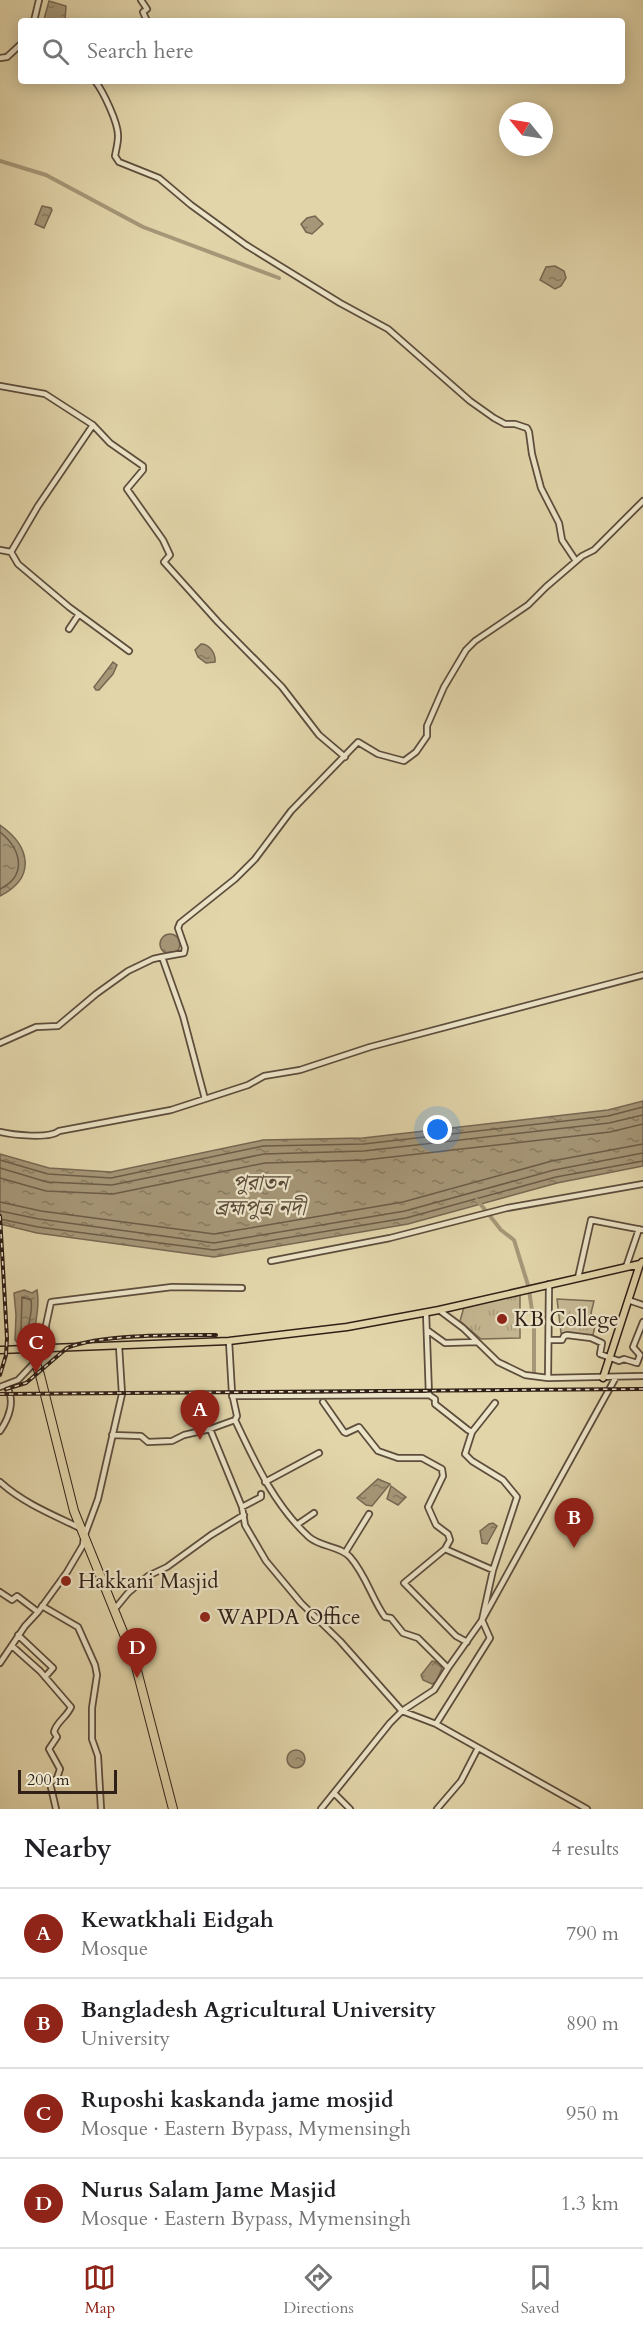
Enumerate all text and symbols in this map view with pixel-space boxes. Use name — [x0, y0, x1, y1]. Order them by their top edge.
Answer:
search box — [18, 18, 625, 84]
icon: search — [39, 35, 72, 68]
text: Search here — [87, 36, 194, 66]
north arrow — [499, 102, 553, 156]
your location — [423, 1115, 452, 1144]
water label: পুরাতন ব্রহ্মপুত্র নদী — [215, 1168, 308, 1223]
place label: KB College — [514, 1305, 618, 1334]
marker: KB College — [495, 1312, 509, 1326]
pin: C — [16, 1324, 56, 1373]
pin: A — [180, 1390, 220, 1440]
pin: B — [554, 1498, 594, 1548]
place label: Hakkani Masjid — [78, 1567, 219, 1596]
marker: Hakkani Masjid — [59, 1574, 73, 1588]
place label: WAPDA Office — [216, 1603, 361, 1632]
marker: WAPDA Office — [198, 1610, 212, 1624]
pin: D — [118, 1628, 156, 1678]
scale bar — [18, 1767, 117, 1794]
text: 200 m — [27, 1769, 69, 1791]
text: Nearby — [24, 1831, 112, 1866]
text: 4 results — [551, 1835, 619, 1862]
text: Kewatkhali Eidgah — [81, 1905, 274, 1935]
text: A — [36, 1920, 51, 1947]
text: 790 m — [566, 1920, 619, 1947]
text: Mosque — [81, 1935, 148, 1962]
text: Bangladesh Agricultural University — [81, 1995, 436, 2025]
text: B — [36, 2010, 51, 2037]
text: 890 m — [566, 2010, 619, 2037]
text: University — [81, 2025, 170, 2052]
text: Ruposhi kaskanda jame mosjid — [81, 2085, 394, 2115]
text: C — [36, 2100, 51, 2127]
text: 950 m — [566, 2100, 619, 2127]
text: Mosque · Eastern Bypass, Mymensingh — [81, 2115, 411, 2142]
text: Nurus Salam Jame Masjid — [81, 2175, 336, 2205]
text: D — [35, 2190, 52, 2217]
text: 1.3 km — [560, 2190, 619, 2217]
text: Mosque · Eastern Bypass, Mymensingh — [81, 2205, 411, 2232]
tab: Map — [83, 2261, 116, 2319]
tab: Directions — [283, 2261, 354, 2319]
tab: Saved — [521, 2261, 560, 2319]

